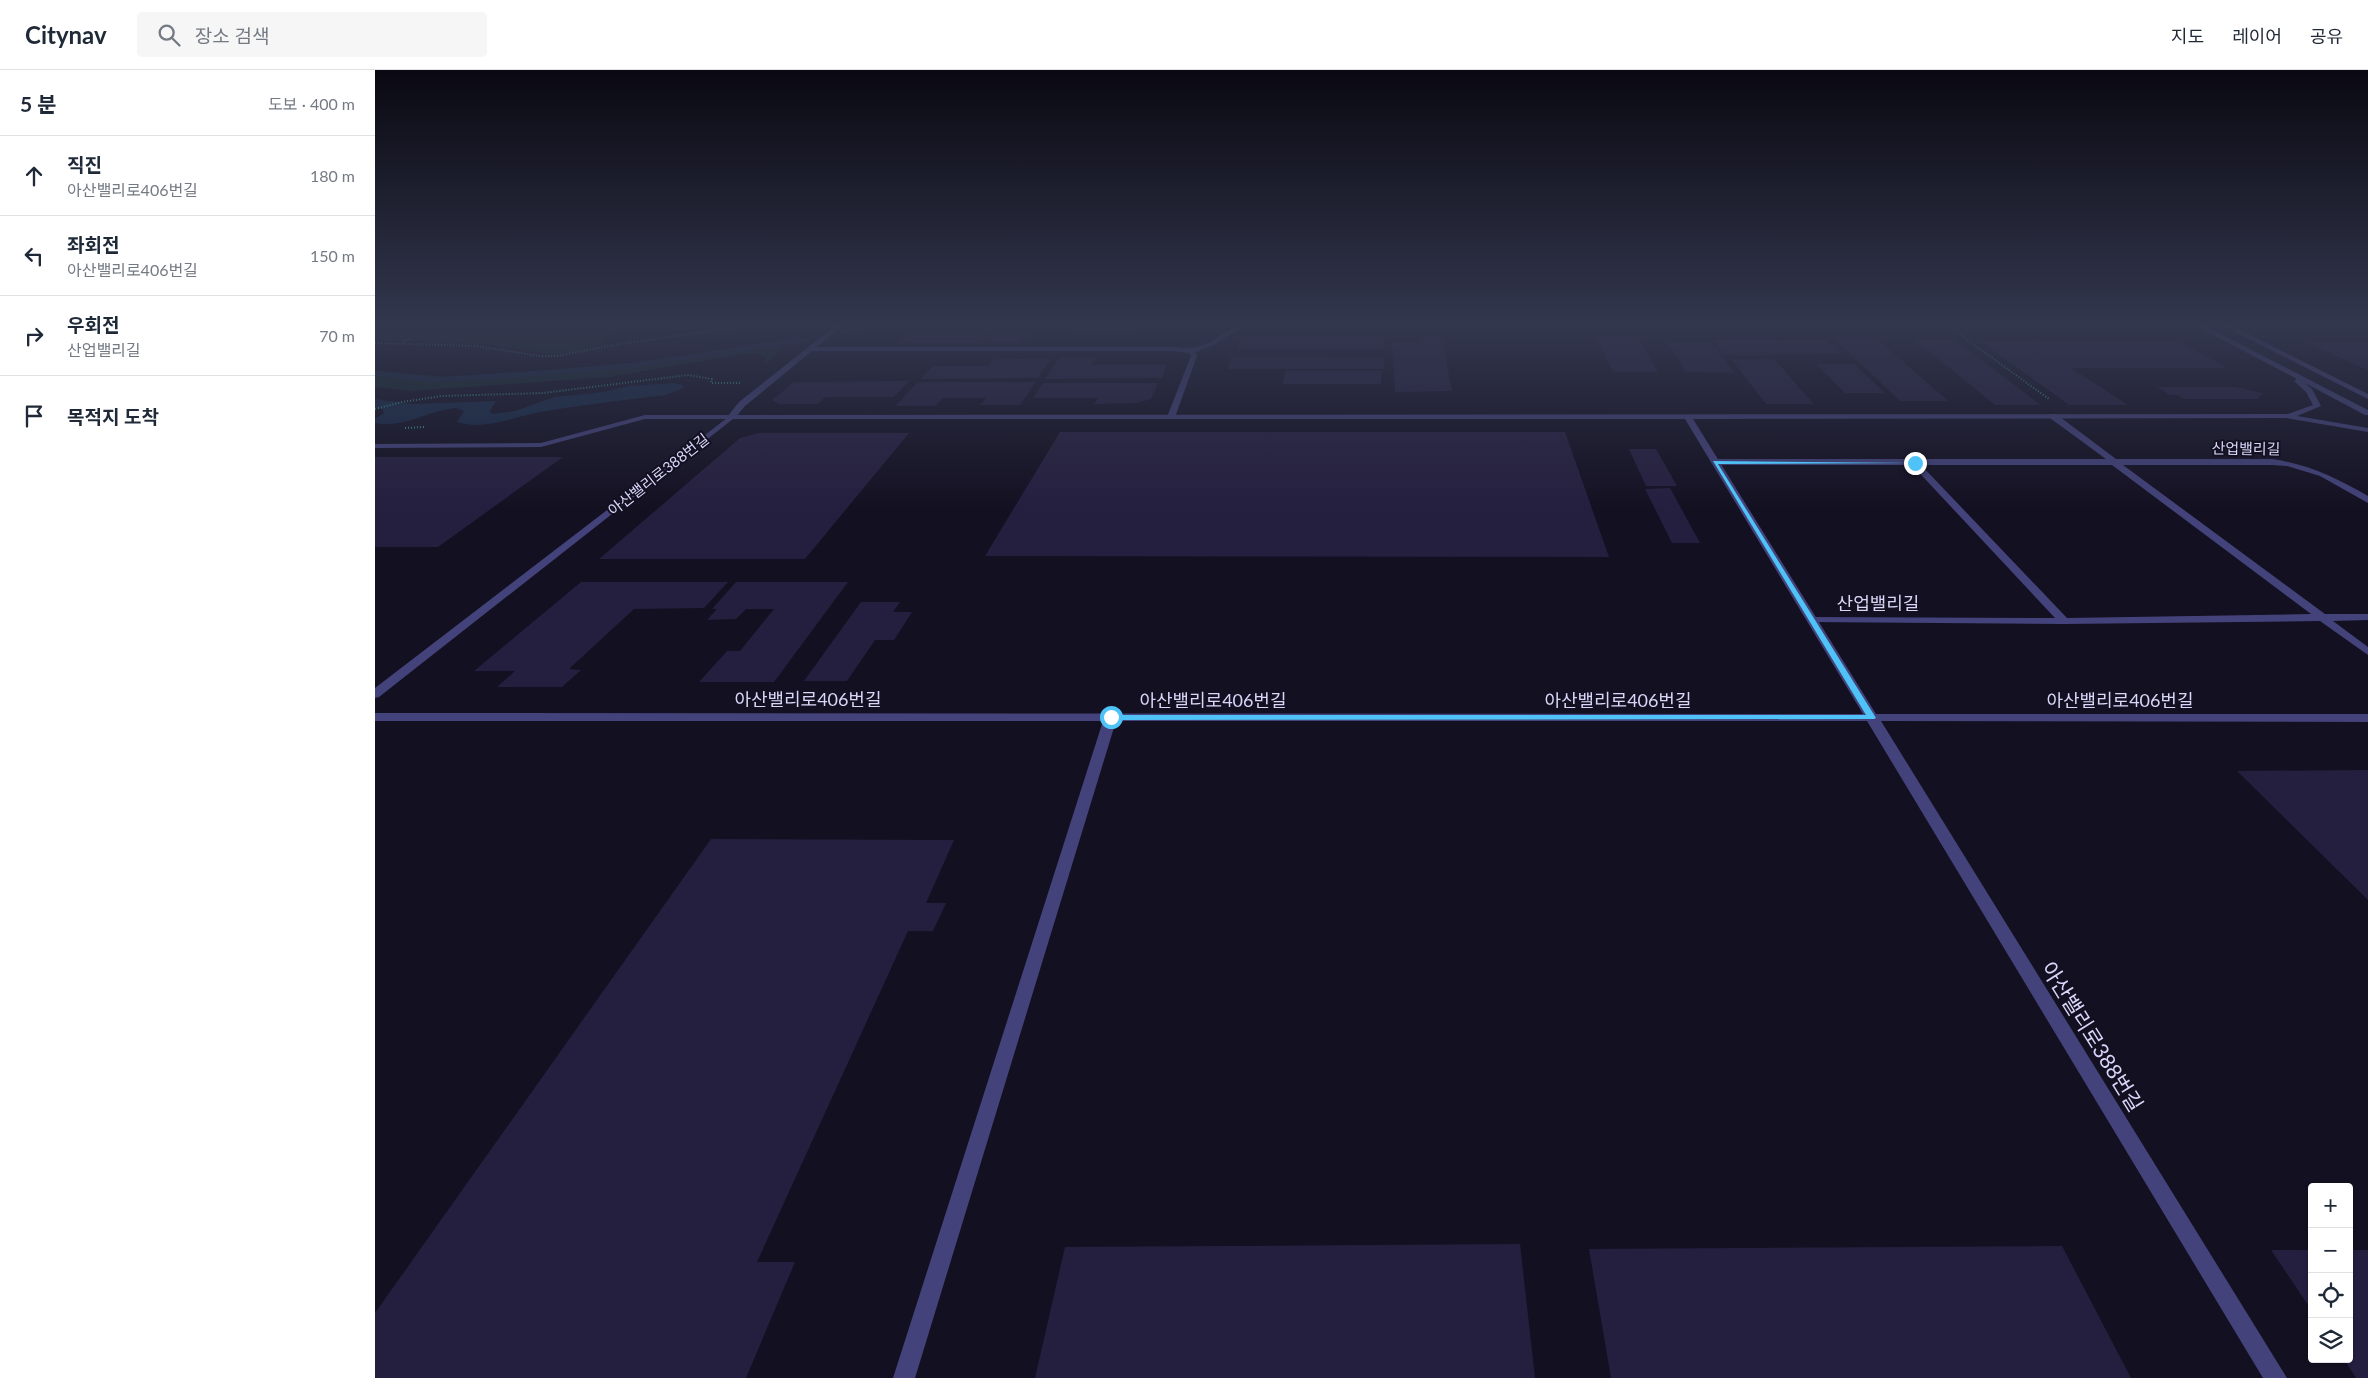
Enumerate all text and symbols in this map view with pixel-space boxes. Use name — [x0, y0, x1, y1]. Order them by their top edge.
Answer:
search box — [137, 12, 487, 57]
text: Citynav — [25, 20, 107, 49]
icon: search — [155, 21, 183, 49]
text: 장소 검색 — [195, 24, 269, 47]
text: 지도 — [2171, 25, 2204, 47]
text: 레이어 — [2232, 25, 2282, 47]
text: 공유 — [2310, 25, 2343, 47]
text: 5 분 — [20, 91, 57, 116]
text: 도보 · 400 m — [268, 94, 355, 113]
text: 직진 — [67, 153, 102, 176]
icon: ahead — [20, 162, 48, 190]
text: 180 m — [310, 166, 355, 185]
text: 아산밸리로406번길 — [67, 180, 198, 199]
text: 좌회전 — [67, 233, 119, 256]
icon: left — [20, 242, 48, 270]
text: 150 m — [310, 246, 355, 265]
text: 아산밸리로406번길 — [67, 260, 198, 279]
text: 우회전 — [67, 313, 119, 336]
icon: right — [20, 322, 48, 350]
text: 70 m — [319, 326, 355, 345]
text: 산업밸리길 — [67, 340, 141, 359]
icon: arrive — [20, 402, 48, 430]
text: 목적지 도착 — [67, 405, 159, 428]
street label: 아산밸리로388번길 — [604, 429, 712, 519]
street label: 산업밸리길 — [2211, 438, 2281, 458]
route end — [1904, 452, 1927, 475]
street label: 산업밸리길 — [1837, 592, 1919, 614]
street label: 아산밸리로406번길 — [734, 688, 882, 710]
street label: 아산밸리로406번길 — [1139, 689, 1287, 711]
street label: 아산밸리로406번길 — [1544, 689, 1692, 711]
street label: 아산밸리로406번길 — [2046, 689, 2194, 711]
route start — [1100, 706, 1123, 729]
street label: 아산밸리로388번길 — [2037, 957, 2149, 1115]
map controls — [2308, 1183, 2353, 1363]
button: + — [2308, 1183, 2353, 1228]
button: − — [2308, 1228, 2353, 1273]
button: locate — [2308, 1273, 2353, 1318]
button: layers — [2308, 1318, 2353, 1363]

